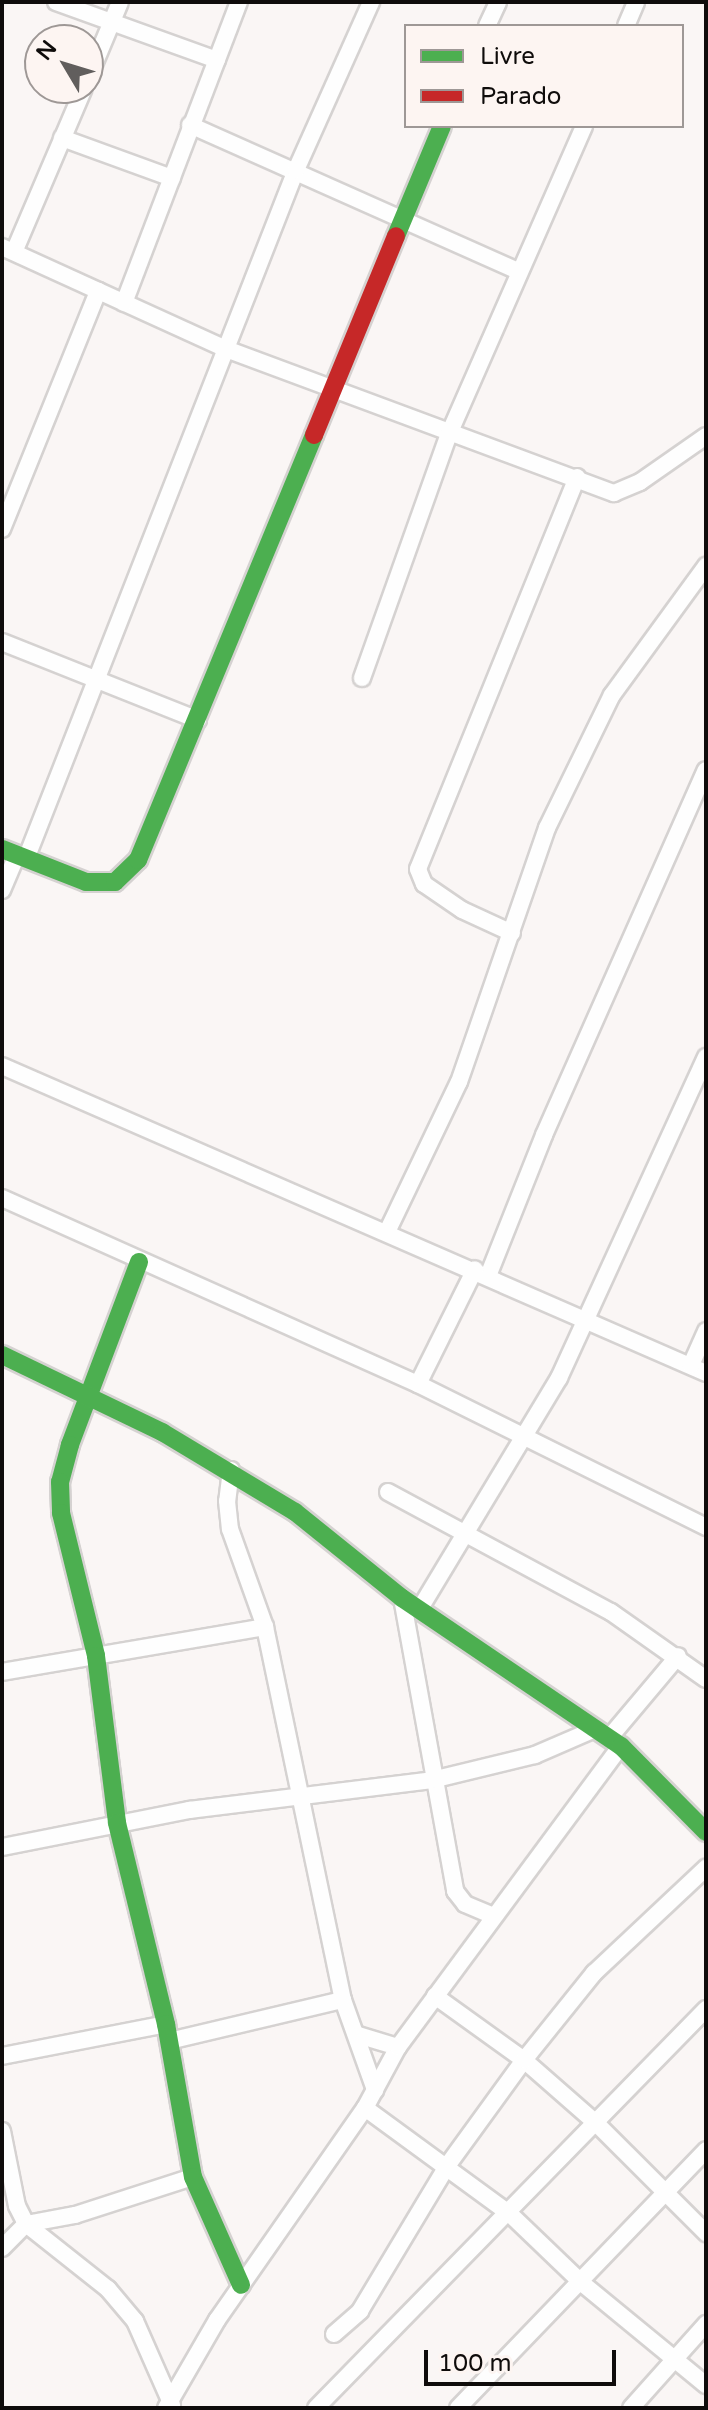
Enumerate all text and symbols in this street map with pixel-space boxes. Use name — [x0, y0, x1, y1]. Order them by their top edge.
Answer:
north arrow — [24, 24, 104, 104]
legend — [404, 24, 684, 128]
text: N — [31, 35, 62, 65]
text: Livre — [480, 42, 535, 71]
text: Parado — [480, 82, 561, 111]
scale bar — [428, 2334, 620, 2384]
text: 100 m — [438, 2349, 512, 2378]

